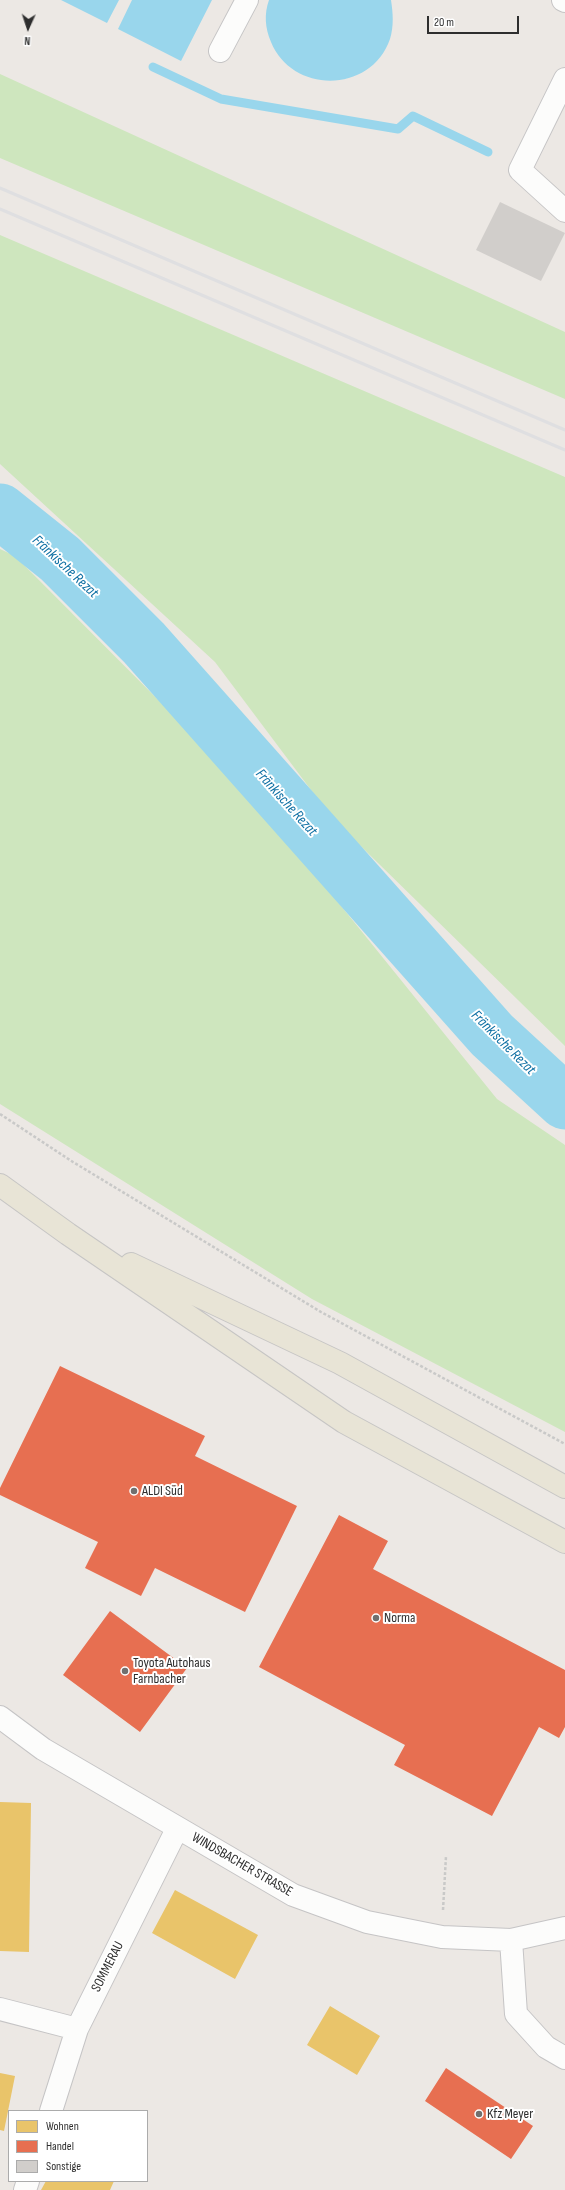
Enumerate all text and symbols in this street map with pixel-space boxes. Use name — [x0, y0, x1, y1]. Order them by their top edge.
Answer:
north arrow — [8, 8, 48, 48]
scale bar — [429, 8, 521, 34]
text: 20 m — [434, 15, 454, 30]
text: N — [24, 34, 31, 47]
water label: Fränkische Rezat — [28, 532, 102, 602]
water label: Fränkische Rezat — [251, 766, 321, 840]
water label: Fränkische Rezat — [467, 1007, 539, 1079]
place label: ALDI Süd — [142, 1483, 183, 1499]
marker: ALDI Süd — [129, 1486, 139, 1496]
place label: Norma — [384, 1610, 415, 1626]
marker: Norma — [371, 1613, 381, 1623]
place label: Toyota Autohaus Farnbacher — [133, 1655, 210, 1688]
marker: Toyota Autohaus Farnbacher — [120, 1666, 130, 1676]
street label: WINDSBACHER STRASSE — [189, 1829, 295, 1901]
street label: SOMMERAU — [88, 1939, 128, 1995]
place label: Kfz Meyer — [487, 2106, 533, 2122]
marker: Kfz Meyer — [474, 2109, 484, 2119]
legend — [8, 2110, 148, 2182]
text: Wohnen — [46, 2119, 79, 2134]
text: Handel — [46, 2139, 74, 2154]
text: Sonstige — [46, 2159, 81, 2174]

